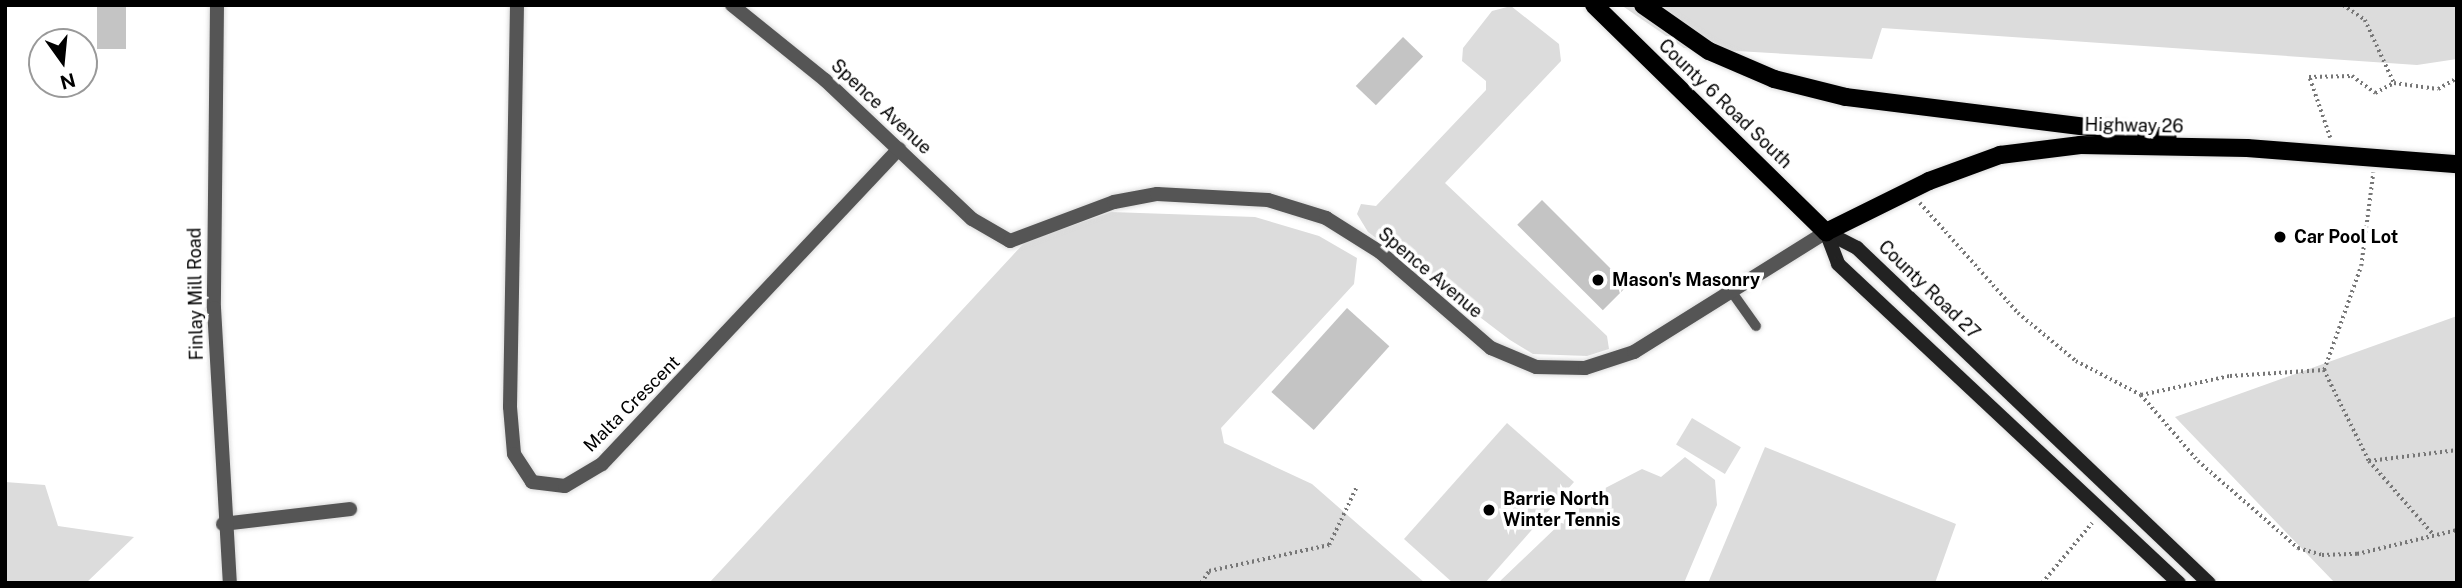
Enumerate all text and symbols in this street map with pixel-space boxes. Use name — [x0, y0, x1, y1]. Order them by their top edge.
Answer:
north arrow — [28, 28, 98, 98]
street label: County 6 Road South — [1654, 35, 1796, 173]
street label: Spence Avenue — [826, 55, 936, 159]
text: N — [58, 69, 78, 94]
street label: Highway 26 — [2084, 114, 2184, 138]
street label: Spence Avenue — [1373, 223, 1487, 323]
place label: Car Pool Lot — [2294, 226, 2398, 248]
street label: Finlay Mill Road — [184, 227, 208, 361]
marker: Car Pool Lot — [2272, 229, 2288, 245]
street label: County Road 27 — [1874, 236, 1984, 344]
place label: Mason's Masonry — [1612, 269, 1760, 291]
marker: Mason's Masonry — [1590, 272, 1606, 288]
street label: Malta Crescent — [579, 351, 685, 457]
place label: Barrie North Winter Tennis — [1503, 489, 1620, 532]
marker: Barrie North Winter Tennis — [1481, 502, 1497, 518]

